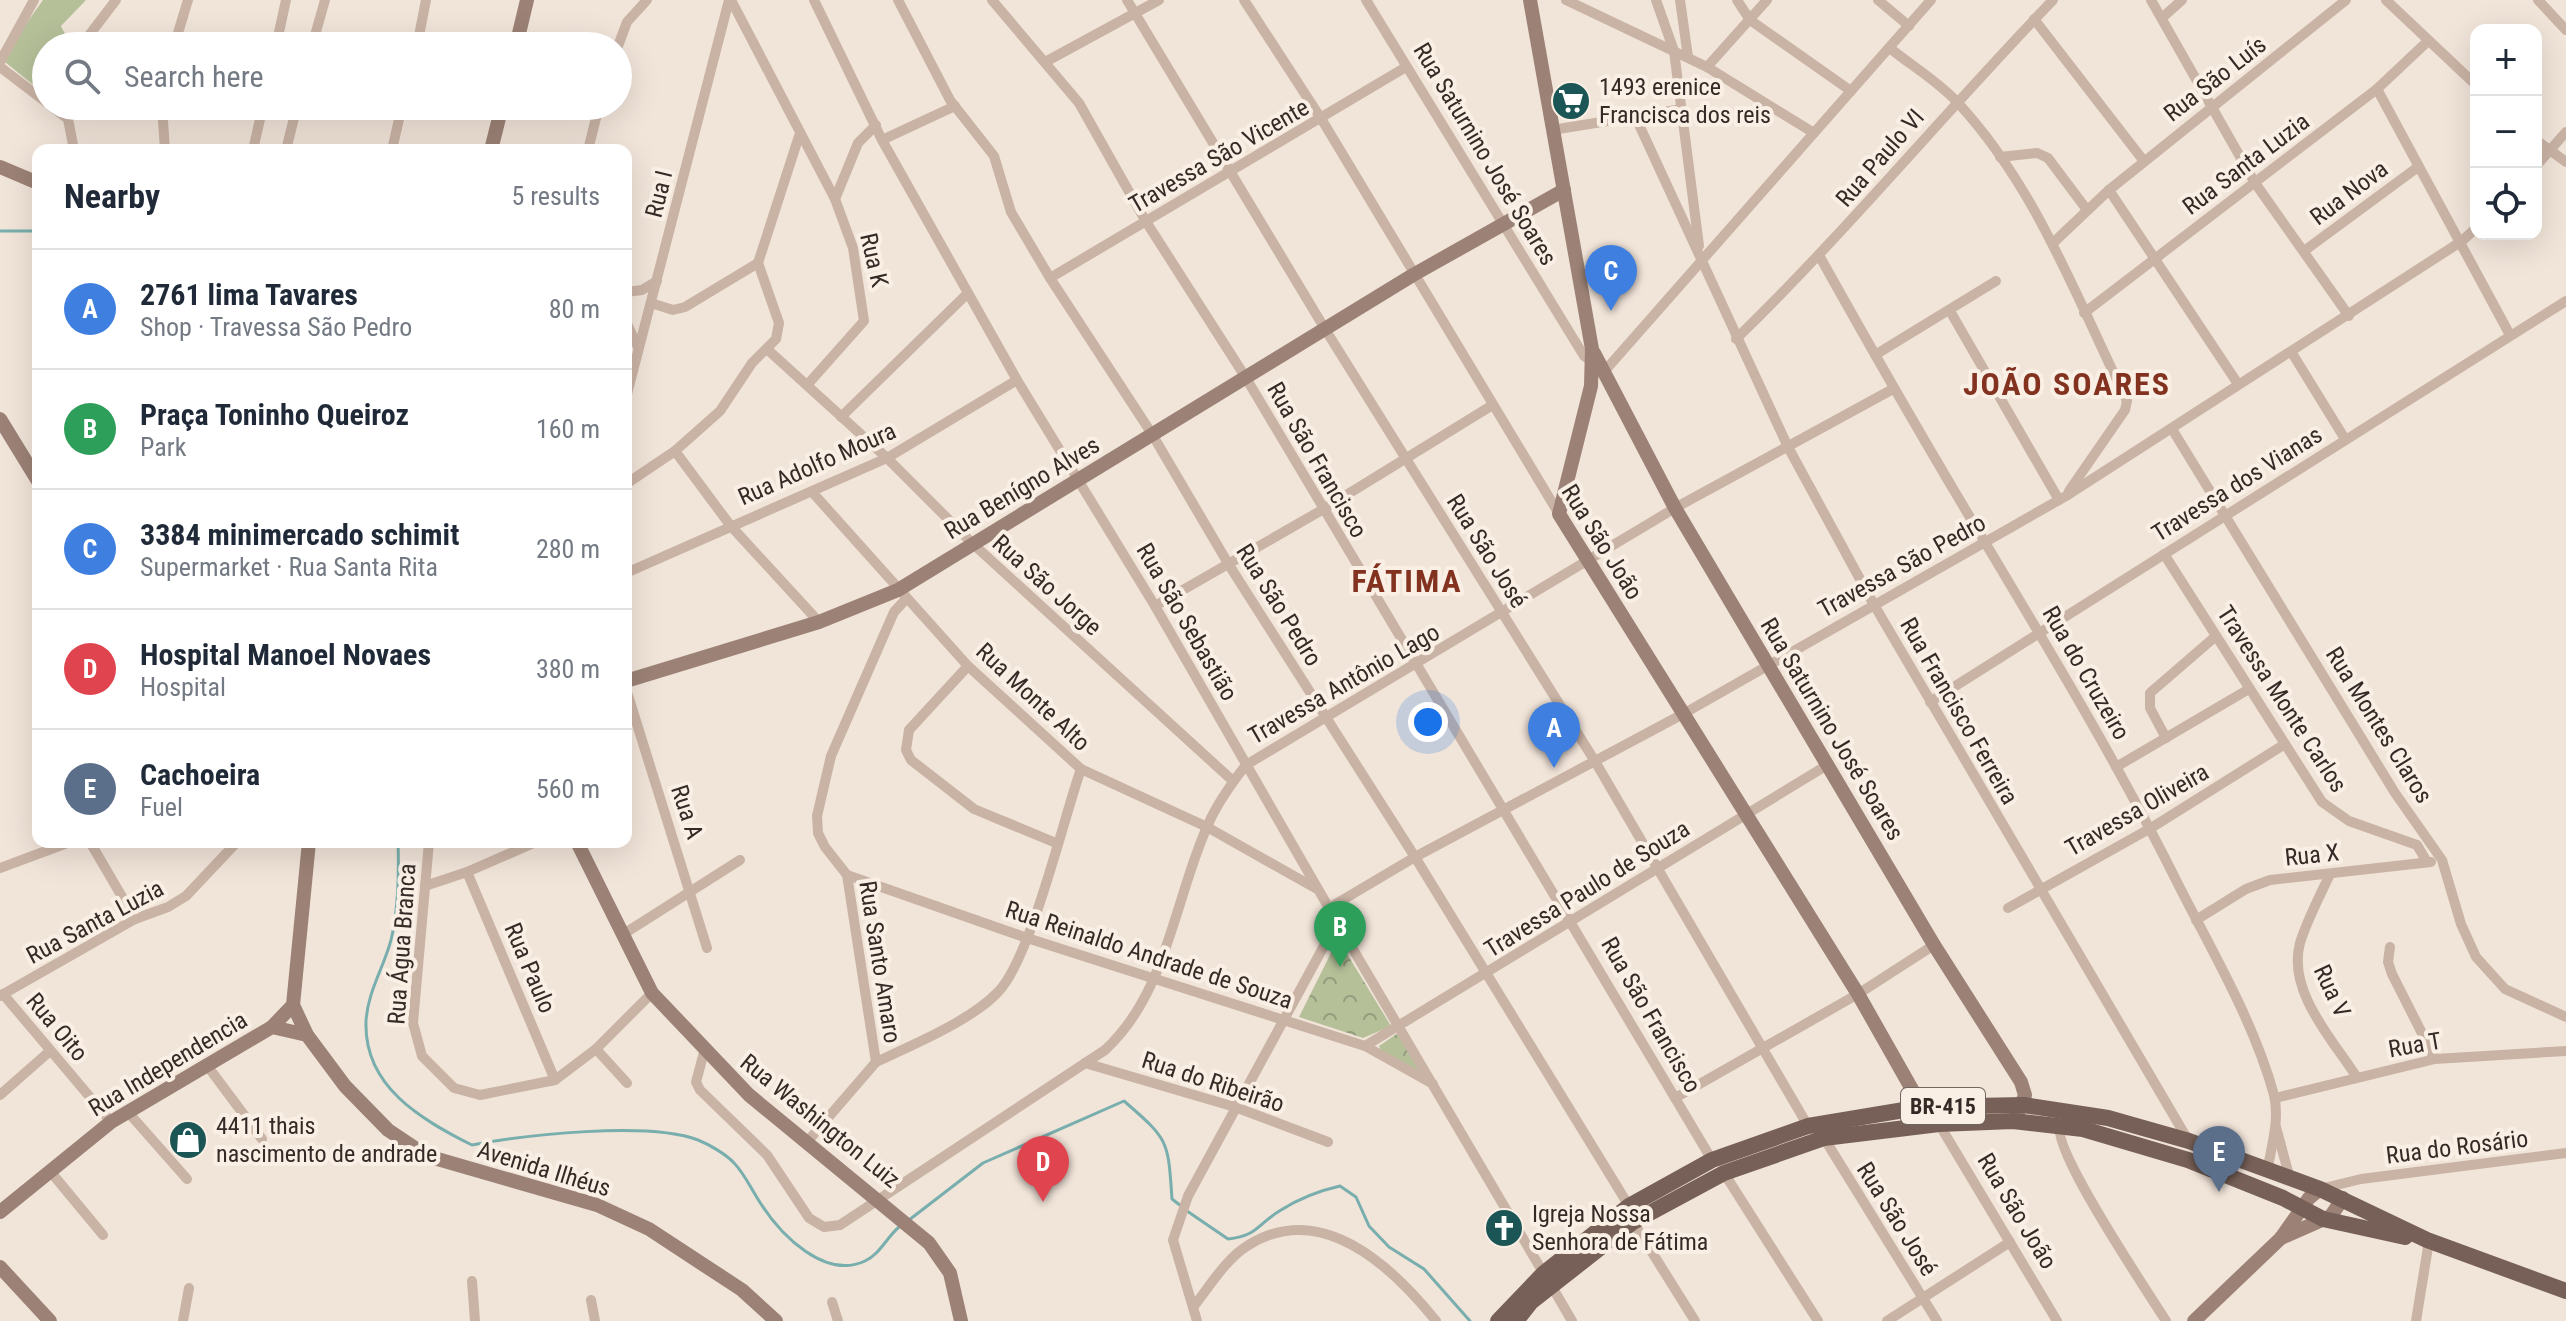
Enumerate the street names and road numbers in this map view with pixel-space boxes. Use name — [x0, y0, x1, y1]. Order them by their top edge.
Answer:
street label: Rua São Luís — [2158, 30, 2272, 128]
street label: Rua Saturnino José Soares — [1408, 38, 1562, 270]
street label: Travessa São Vicente — [1124, 93, 1314, 219]
street label: Rua Paulo VI — [1830, 103, 1930, 213]
street label: Rua Santa Luzia — [2177, 107, 2315, 221]
street label: Rua Nova — [2305, 155, 2393, 231]
street label: Rua I — [640, 168, 678, 220]
street label: Rua K — [854, 230, 894, 290]
street label: Rua São Francisco — [1261, 377, 1373, 543]
street label: Rua Adolfo Moura — [734, 417, 900, 511]
street label: Travessa dos Vianas — [2147, 420, 2327, 548]
street label: Rua Benígno Alves — [940, 431, 1104, 545]
street label: Rua São João — [1556, 479, 1648, 605]
street label: Rua São José — [1441, 489, 1533, 613]
street label: Travessa São Pedro — [1813, 508, 1991, 624]
street label: Rua São Jorge — [987, 529, 1107, 641]
street label: Rua São Sebastião — [1131, 538, 1243, 706]
street label: Rua São Pedro — [1230, 539, 1328, 671]
street label: Rua do Cruzeiro — [2036, 601, 2136, 745]
street label: Travessa Monte Carlos — [2211, 601, 2353, 797]
street label: Rua Saturnino José Soares — [1755, 613, 1909, 845]
street label: Rua Francisco Ferreira — [1894, 613, 2024, 809]
street label: Travessa Antônio Lago — [1244, 618, 1444, 750]
street label: Rua Monte Alto — [970, 637, 1096, 757]
street label: Rua Montes Claros — [2320, 642, 2438, 808]
street label: Travessa Oliveira — [2060, 758, 2214, 862]
street label: Rua A — [665, 781, 709, 843]
street label: Travessa Paulo de Souza — [1479, 815, 1695, 963]
street label: Rua X — [2283, 838, 2341, 872]
street label: Rua Água Branca — [382, 863, 422, 1025]
street label: Rua Santa Luzia — [22, 874, 168, 970]
street label: Rua Santo Amaro — [853, 879, 907, 1045]
street label: Rua Reinaldo Andrade de Souza — [1002, 895, 1296, 1015]
street label: Rua Paulo — [499, 919, 561, 1017]
street label: Rua São Francisco — [1595, 932, 1707, 1098]
street label: Rua V — [2308, 960, 2356, 1022]
street label: Rua Oito — [20, 987, 94, 1067]
street label: Rua Independencia — [84, 1006, 252, 1122]
street label: Rua T — [2386, 1027, 2444, 1063]
street label: Rua do Ribeirão — [1138, 1046, 1288, 1118]
street label: Rua Washington Luiz — [735, 1048, 905, 1194]
road number: BR-415 — [1901, 1088, 1985, 1124]
street label: Rua do Rosário — [2384, 1124, 2530, 1170]
street label: Avenida Ilhéus — [474, 1136, 614, 1202]
street label: Rua São João — [1972, 1148, 2062, 1274]
street label: Rua São José — [1851, 1157, 1943, 1281]

